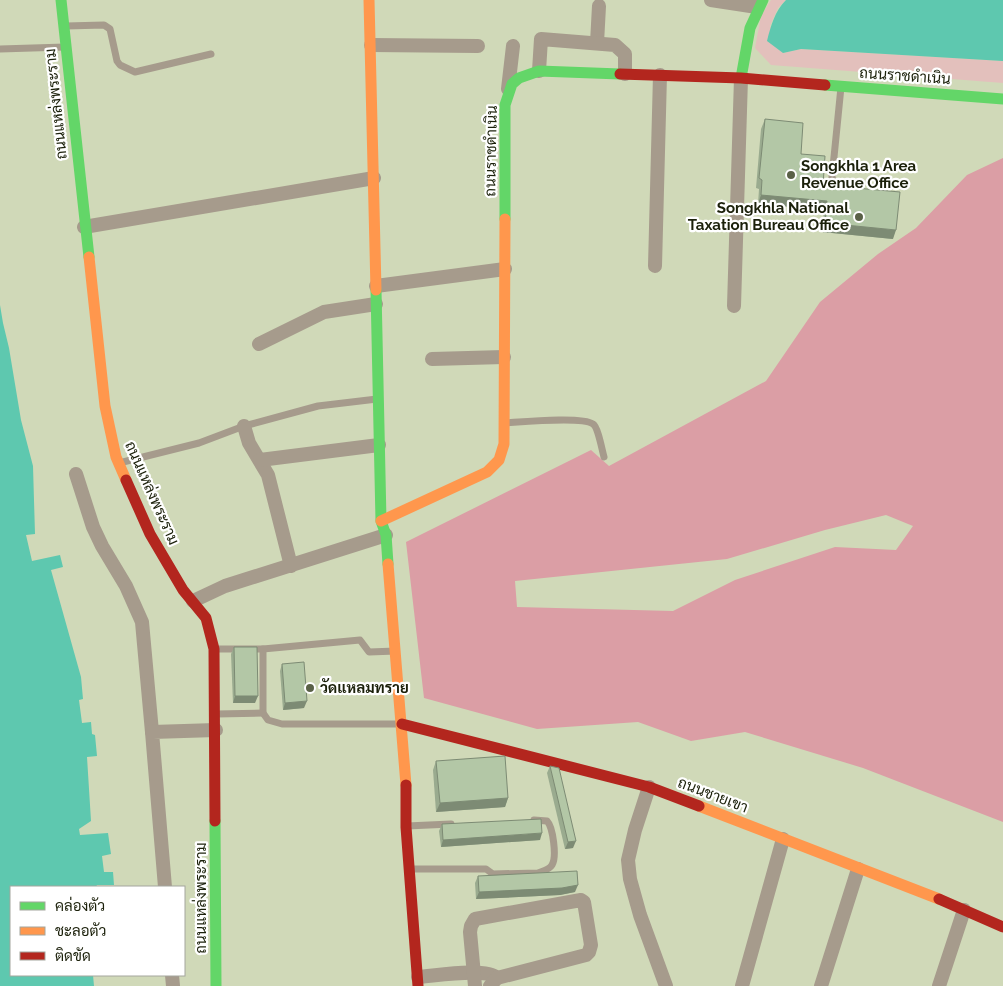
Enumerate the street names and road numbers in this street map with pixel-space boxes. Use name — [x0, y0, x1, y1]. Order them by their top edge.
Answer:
street label: ถนนแหล่งพระราม — [40, 48, 71, 160]
street label: ถนนราชดำเนิน — [859, 64, 951, 88]
street label: ถนนราชดำเนิน — [481, 105, 501, 197]
street label: ถนนแหล่งพระราม — [121, 438, 184, 548]
street label: ถนนชายเขา — [675, 773, 751, 817]
street label: ถนนแหล่งพระราม — [191, 842, 210, 954]

